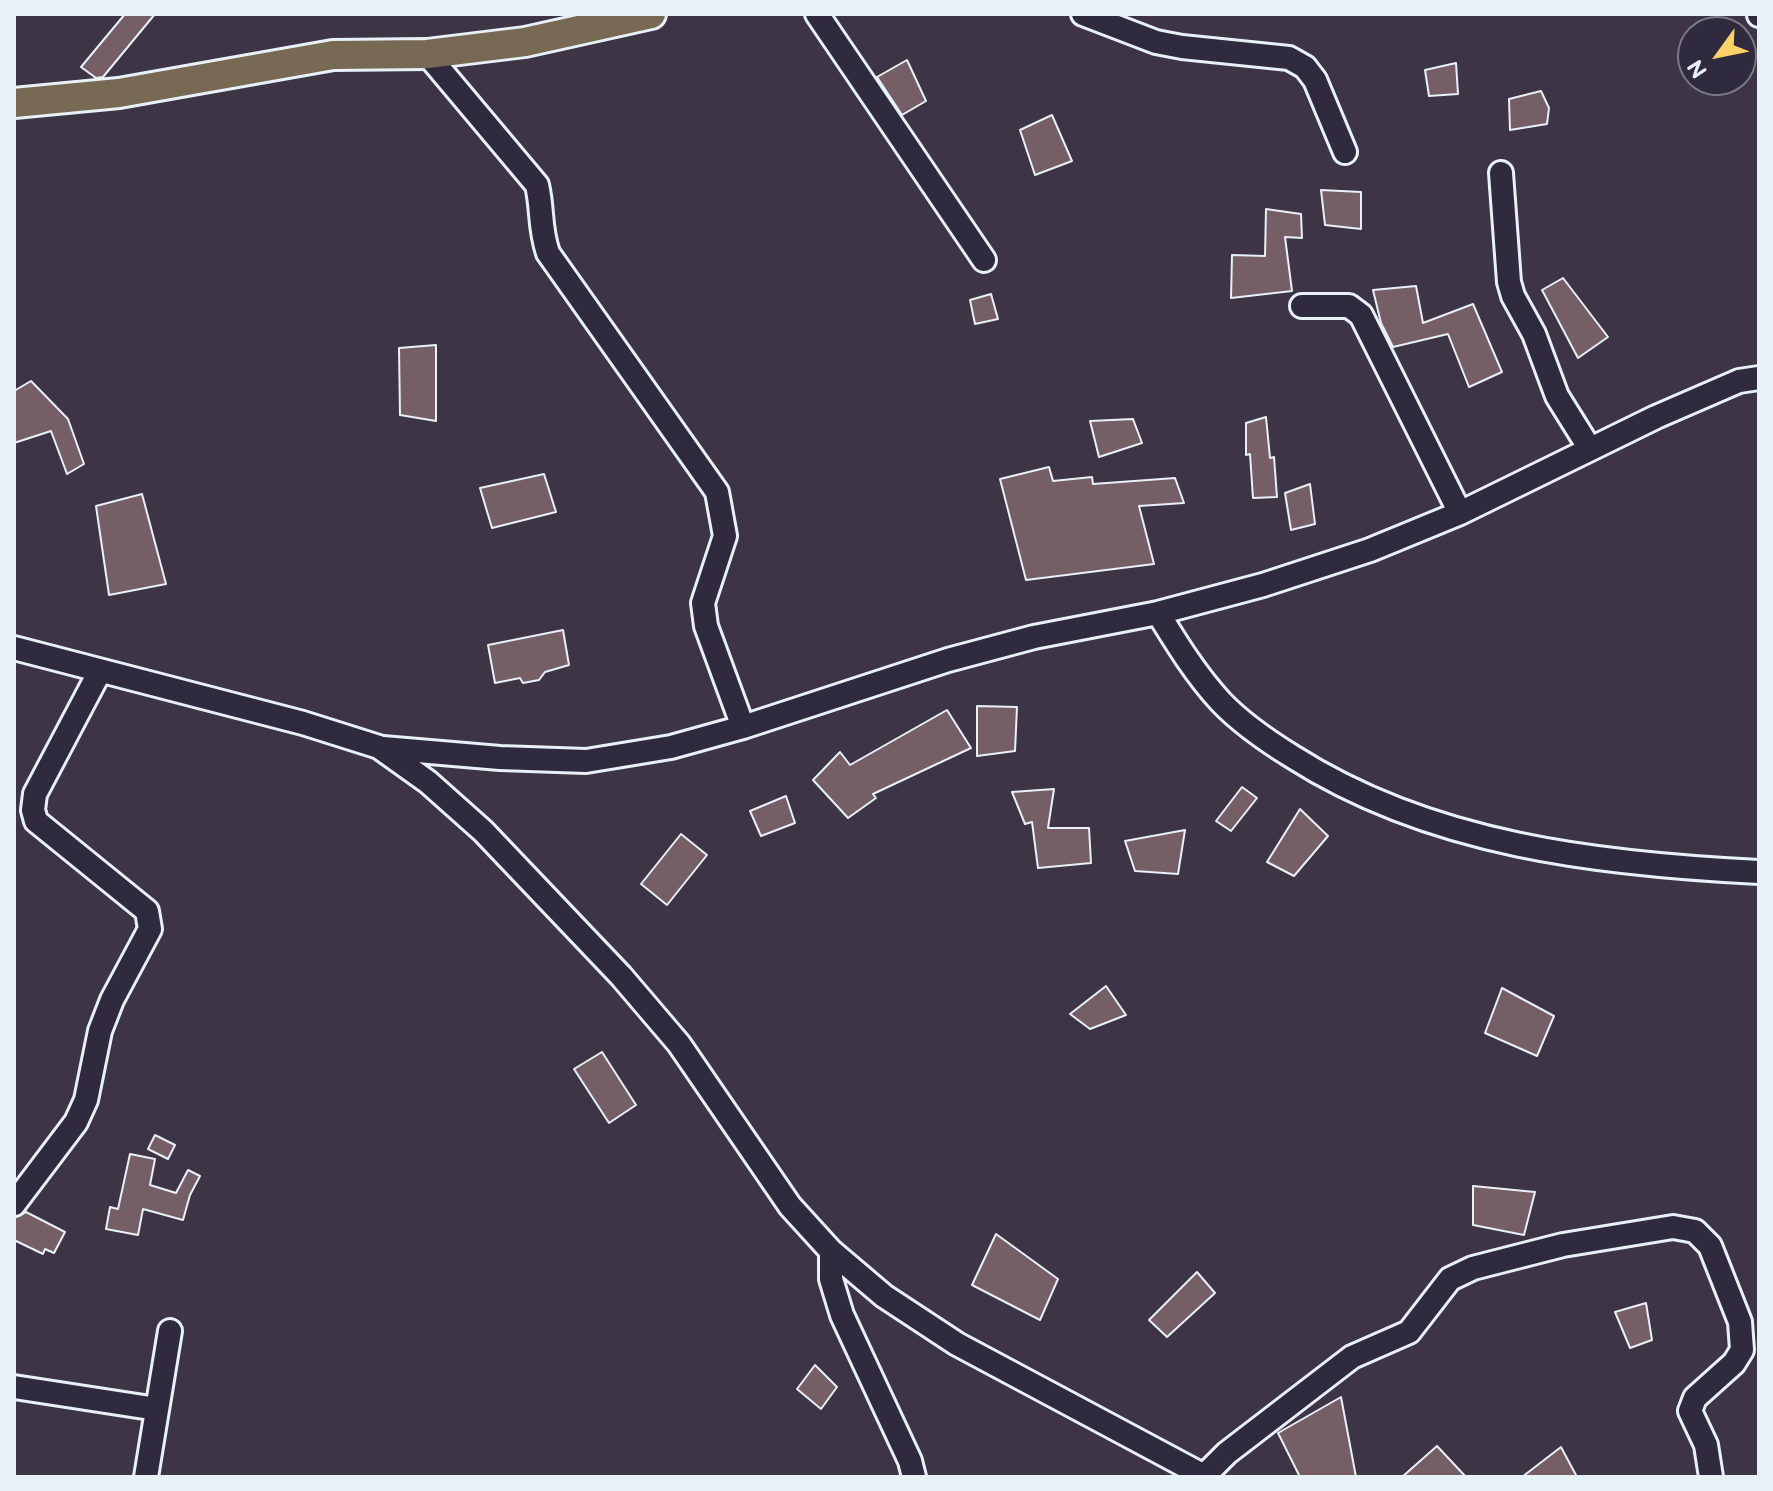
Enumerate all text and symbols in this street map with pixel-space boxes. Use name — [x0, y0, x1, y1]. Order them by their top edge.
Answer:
north arrow — [1677, 16, 1757, 96]
text: N — [1682, 54, 1714, 83]

